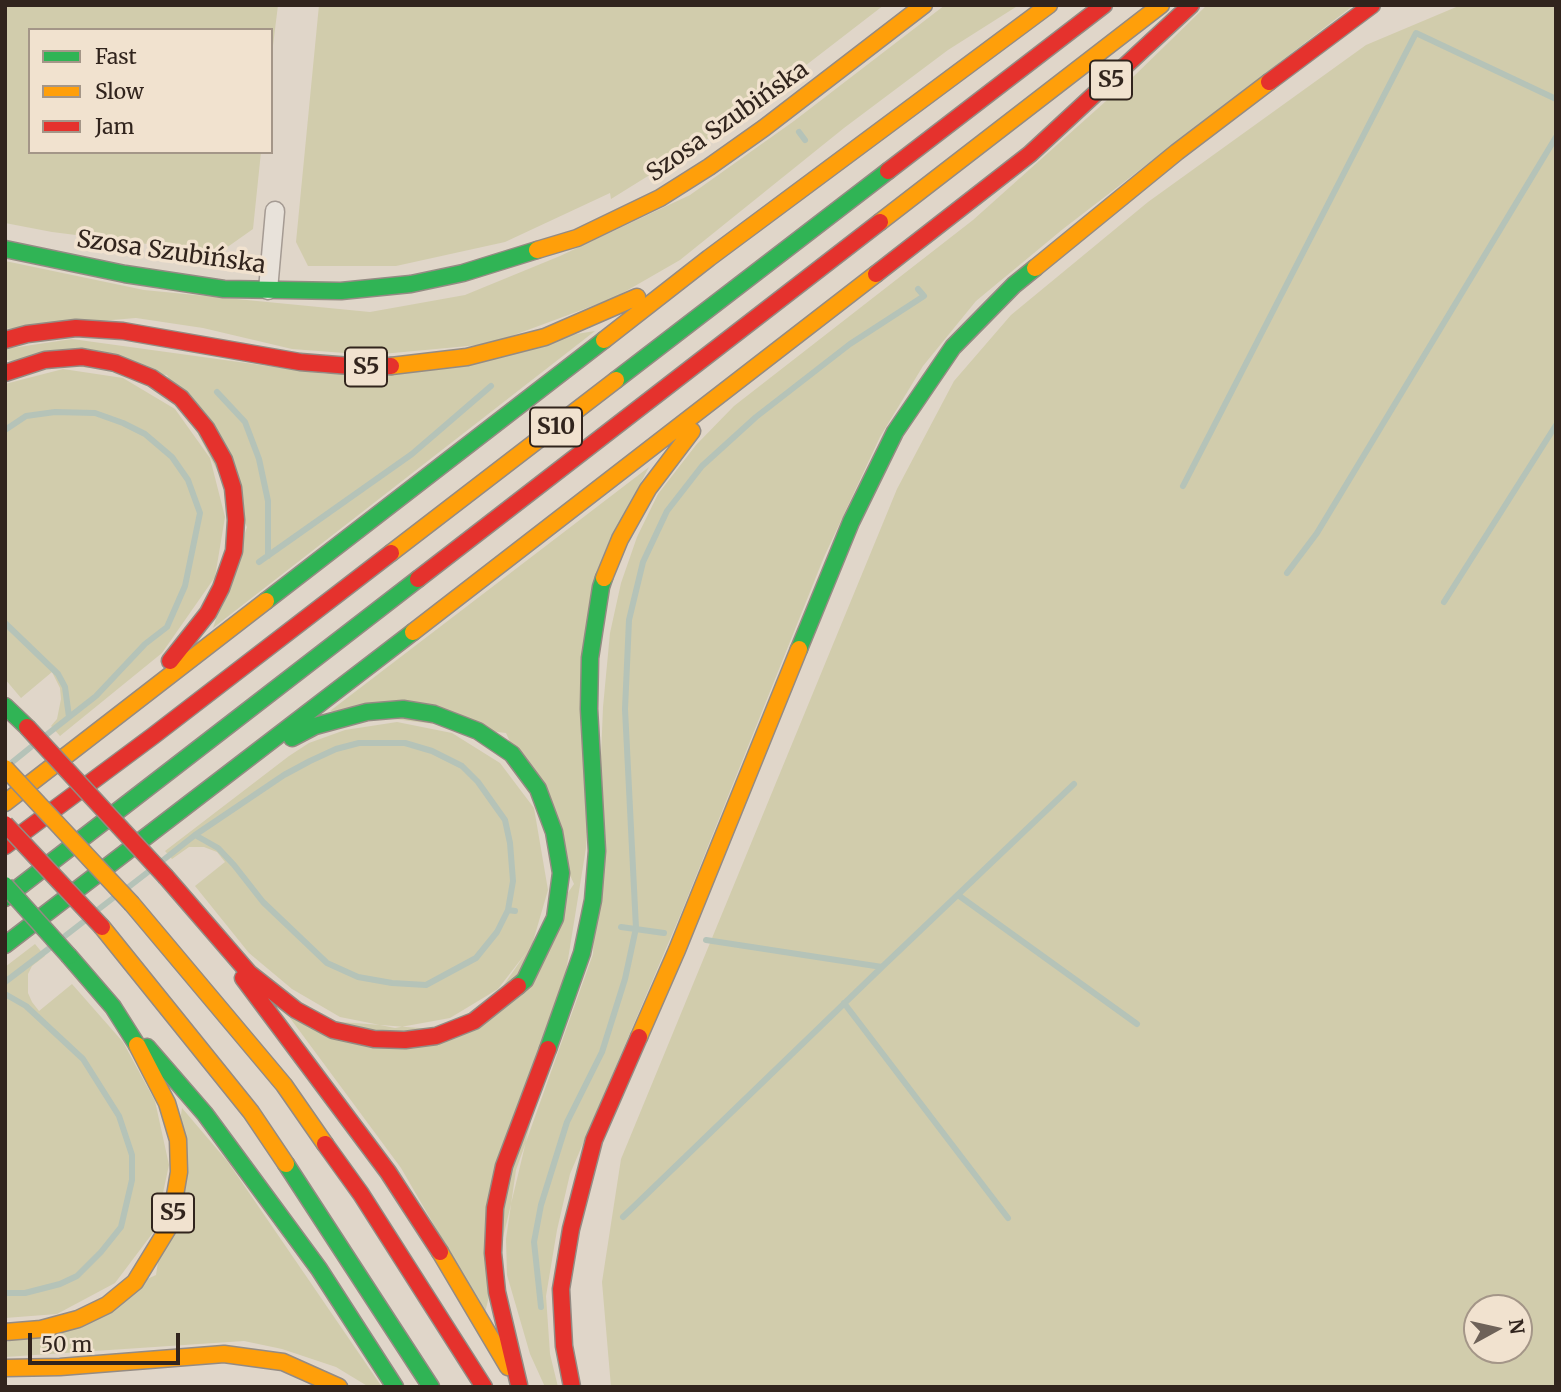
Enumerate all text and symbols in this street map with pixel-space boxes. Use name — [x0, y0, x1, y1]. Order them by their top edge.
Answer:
legend — [28, 28, 273, 154]
text: Fast — [95, 43, 137, 70]
street label: Szosa Szubińska — [642, 56, 814, 188]
road number: S5 — [1090, 60, 1132, 100]
text: Slow — [95, 78, 144, 105]
text: Jam — [95, 113, 134, 140]
street label: Szosa Szubińska — [75, 225, 267, 281]
road number: S5 — [345, 348, 387, 386]
road number: S10 — [530, 408, 582, 446]
road number: S5 — [152, 1194, 194, 1232]
north arrow — [1463, 1294, 1533, 1364]
text: N — [1504, 1317, 1530, 1335]
scale bar — [32, 1318, 184, 1362]
text: 50 m — [41, 1331, 92, 1358]

